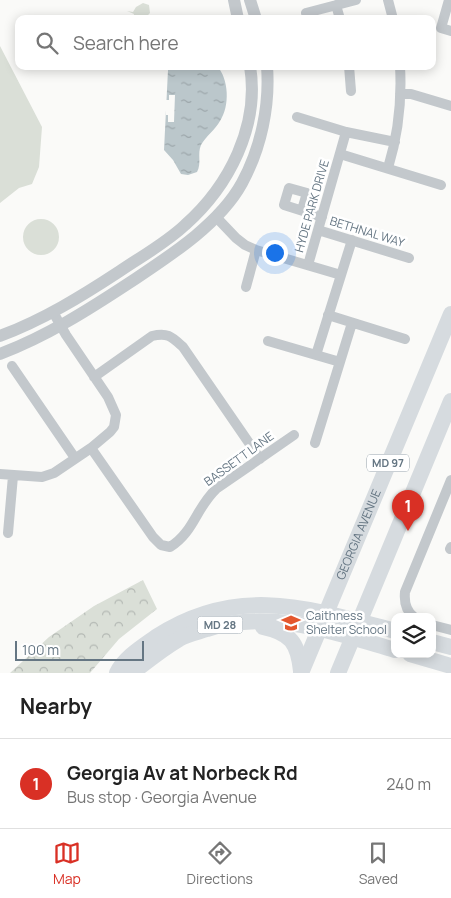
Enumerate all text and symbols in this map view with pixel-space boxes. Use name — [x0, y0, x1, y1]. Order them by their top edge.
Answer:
search box — [15, 15, 436, 70]
icon: search — [33, 29, 61, 57]
text: Search here — [73, 30, 179, 56]
street label: HYDE PARK DRIVE — [290, 157, 333, 254]
street label: BETHNAL WAY — [328, 212, 407, 251]
your location — [262, 240, 288, 266]
street label: BASSETT LANE — [200, 427, 277, 490]
road number: MD 97 — [367, 454, 409, 472]
street label: GEORGIA AVENUE — [332, 486, 385, 582]
pin: 1 — [392, 490, 424, 531]
place label: Caithness Shelter School — [306, 607, 387, 638]
school or university icon: Caithness Shelter School — [280, 612, 302, 634]
map controls — [391, 613, 436, 658]
button: layers — [391, 613, 436, 658]
road number: MD 28 — [198, 616, 242, 634]
scale bar — [15, 638, 144, 661]
text: 100 m — [22, 640, 59, 659]
text: Nearby — [20, 692, 92, 720]
text: Georgia Av at Norbeck Rd — [67, 760, 298, 786]
text: 1 — [32, 773, 40, 795]
text: 240 m — [386, 773, 431, 795]
text: Bus stop · Georgia Avenue — [67, 786, 257, 808]
tab: Map — [53, 839, 81, 888]
tab: Directions — [187, 839, 253, 888]
tab: Saved — [359, 839, 398, 888]

